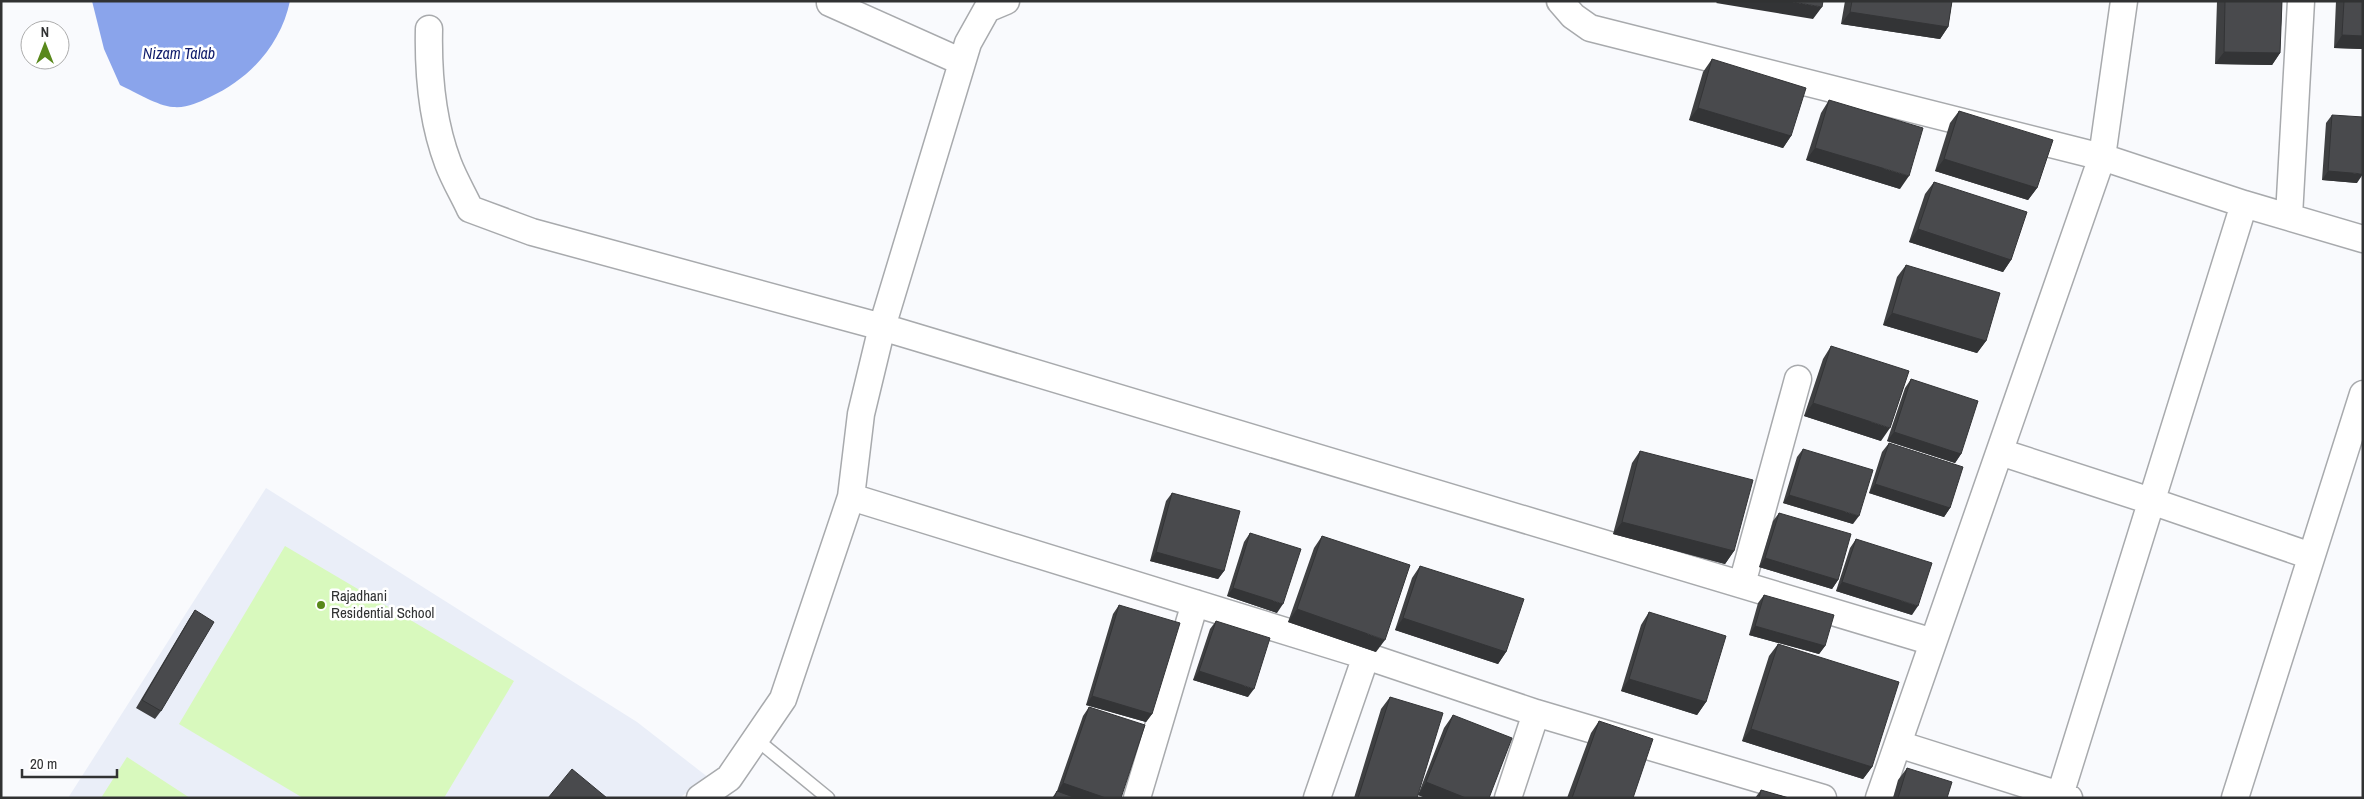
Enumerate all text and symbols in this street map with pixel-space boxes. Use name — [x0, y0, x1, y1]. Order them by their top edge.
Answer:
north arrow — [20, 20, 70, 70]
text: N — [41, 23, 49, 41]
water label: Nizam Talab — [143, 42, 215, 64]
place label: Rajadhani Residential School — [331, 585, 434, 623]
marker: Rajadhani Residential School — [315, 599, 327, 611]
scale bar — [22, 746, 118, 778]
text: 20 m — [30, 753, 57, 774]

